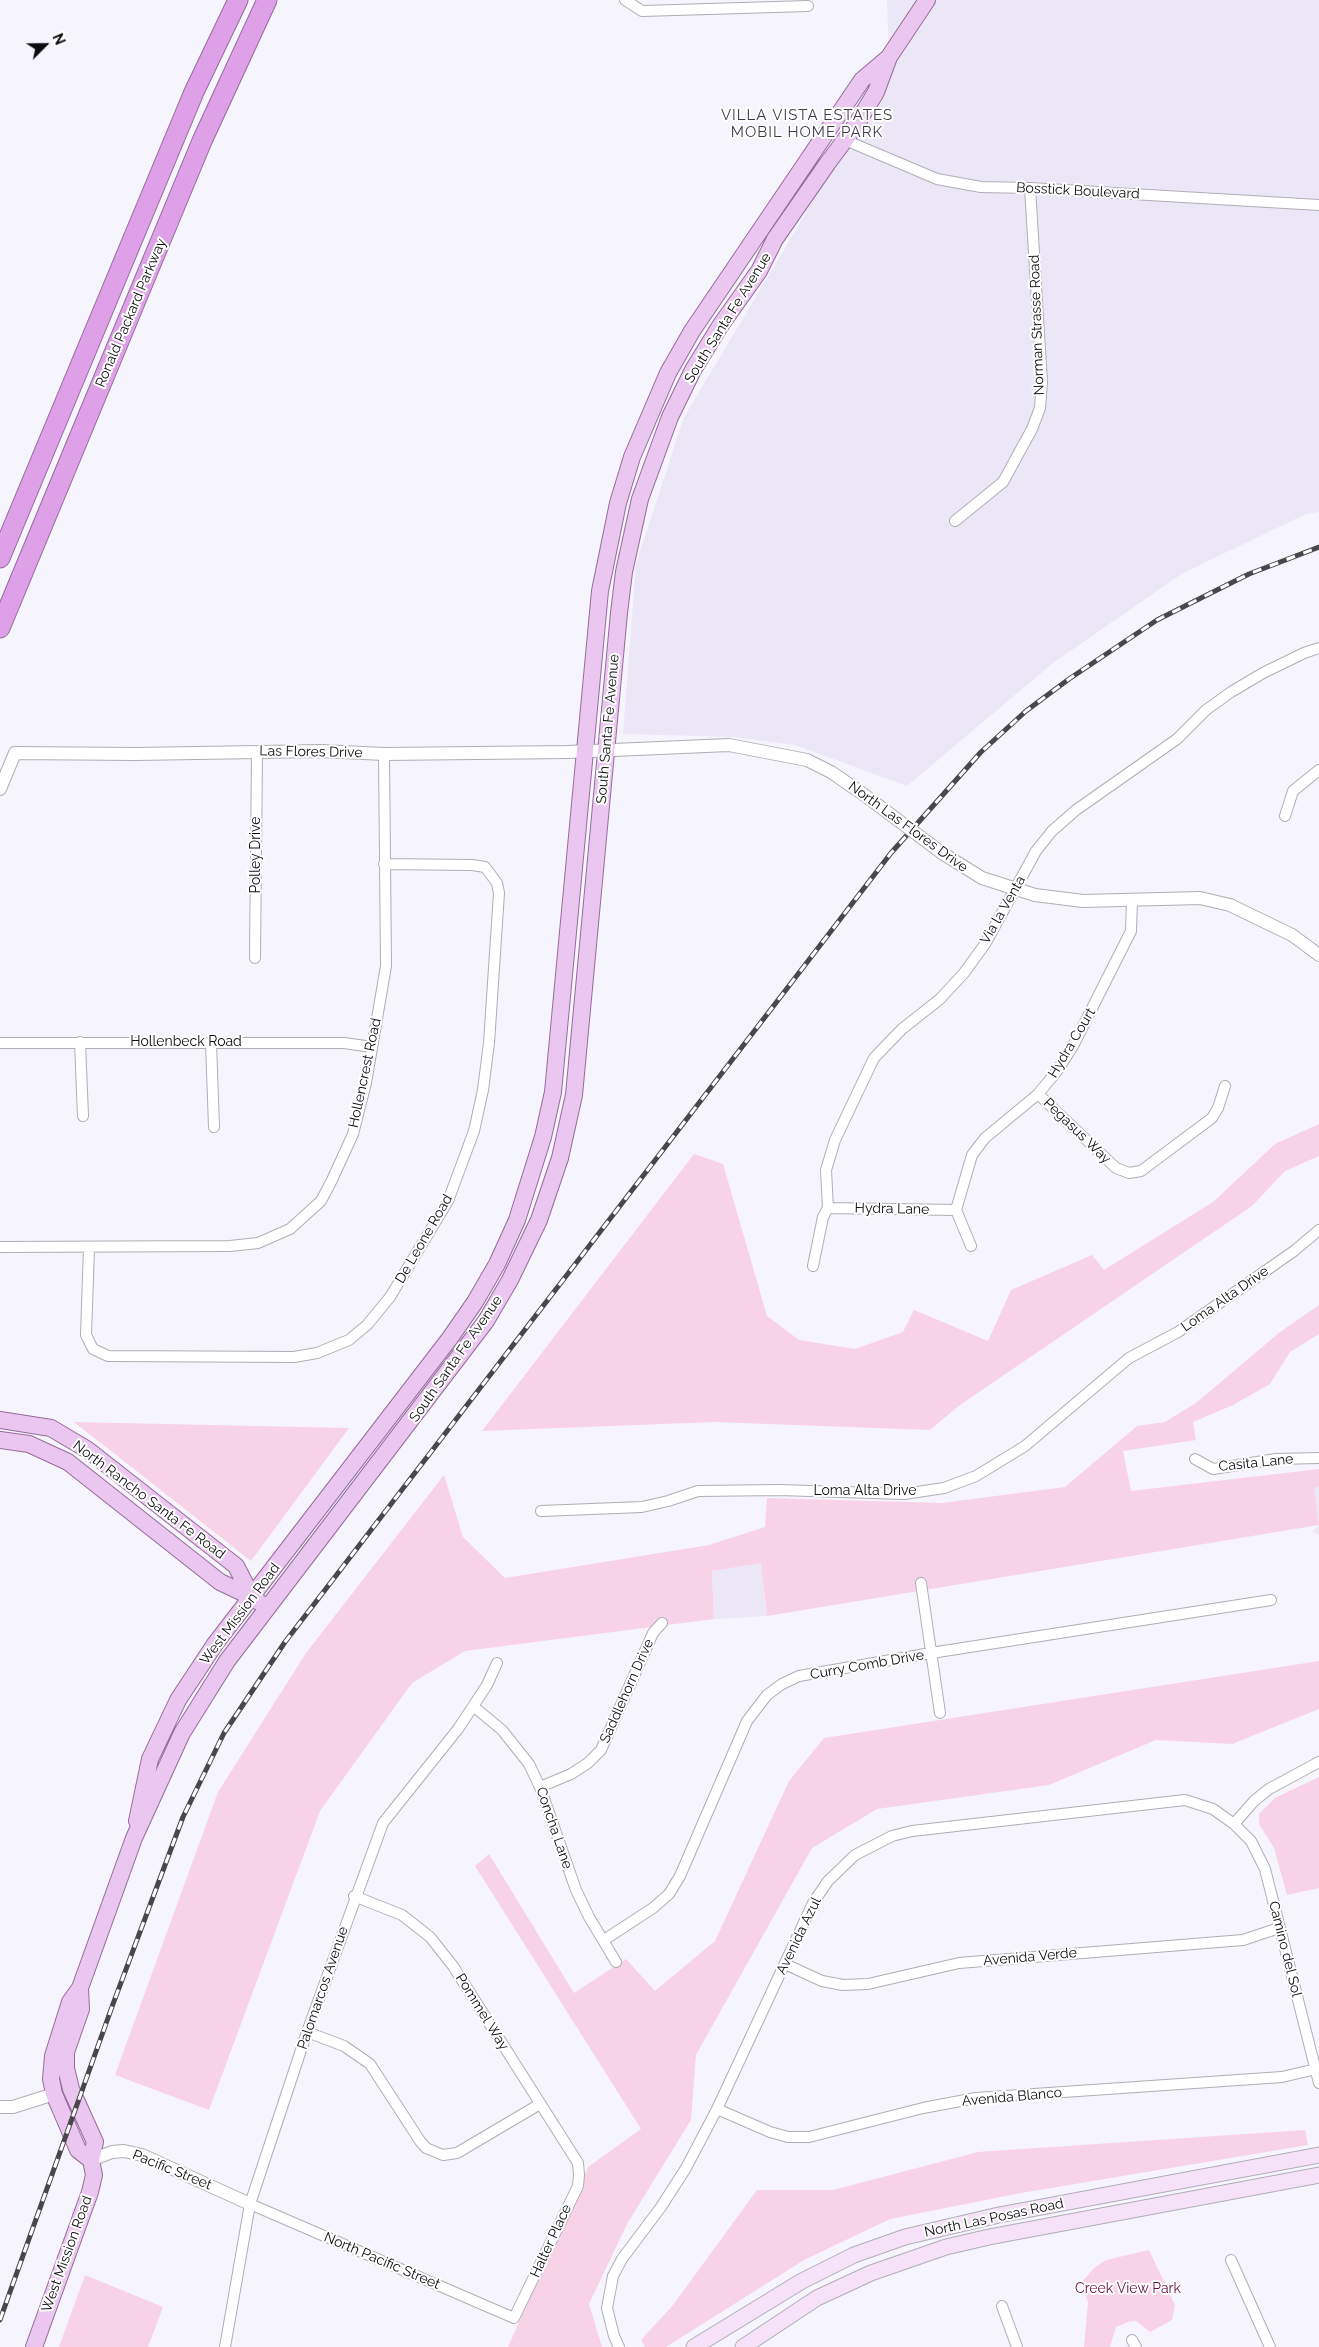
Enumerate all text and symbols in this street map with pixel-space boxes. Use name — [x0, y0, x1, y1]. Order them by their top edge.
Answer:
north arrow — [20, 20, 70, 70]
text: N — [49, 31, 68, 47]
district label: VILLA VISTA ESTATES MOBIL HOME PARK — [719, 106, 895, 141]
street label: Bosstick Boulevard — [1016, 179, 1140, 203]
street label: Ronald Packard Parkway — [92, 236, 170, 390]
street label: South Santa Fe Avenue — [681, 250, 775, 386]
street label: Norman Strasse Road — [1026, 254, 1048, 396]
street label: South Santa Fe Avenue — [593, 653, 623, 805]
street label: Las Flores Drive — [259, 743, 363, 761]
street label: North Las Flores Drive — [845, 778, 971, 876]
street label: Polley Drive — [248, 816, 264, 894]
street label: Via la Venta — [977, 873, 1029, 947]
street label: Hydra Court — [1045, 1005, 1099, 1081]
street label: Hollencrest Road — [345, 1017, 385, 1129]
street label: Hollenbeck Road — [130, 1034, 242, 1050]
street label: Pegasus Way — [1040, 1095, 1114, 1167]
street label: De Leone Road — [392, 1192, 456, 1286]
street label: Hydra Lane — [855, 1200, 929, 1218]
street label: Loma Alta Drive — [1178, 1263, 1272, 1335]
street label: South Santa Fe Avenue — [406, 1293, 506, 1425]
street label: North Rancho Santa Fe Road — [70, 1437, 228, 1563]
street label: Casita Lane — [1218, 1451, 1294, 1475]
street label: Loma Alta Drive — [814, 1483, 916, 1499]
street label: West Mission Road — [196, 1560, 284, 1668]
street label: Saddlehorn Drive — [597, 1636, 657, 1746]
street label: Curry Comb Drive — [809, 1647, 925, 1683]
street label: Concha Lane — [532, 1785, 576, 1871]
street label: Avenida Azul — [773, 1895, 825, 1977]
street label: Camino del Sol — [1265, 1899, 1305, 1999]
street label: Palomarcos Avenue — [294, 1924, 352, 2052]
street label: Avenida Verde — [982, 1945, 1078, 1969]
street label: Pommel Way — [452, 1971, 512, 2053]
street label: Avenida Blanco — [961, 2084, 1063, 2110]
street label: Pacific Street — [130, 2146, 214, 2194]
street label: West Mission Road — [38, 2194, 96, 2314]
street label: North Las Posas Road — [923, 2195, 1065, 2241]
street label: Halter Place — [527, 2202, 575, 2280]
street label: North Pacific Street — [321, 2229, 443, 2293]
park label: Creek View Park — [1075, 2281, 1181, 2297]

